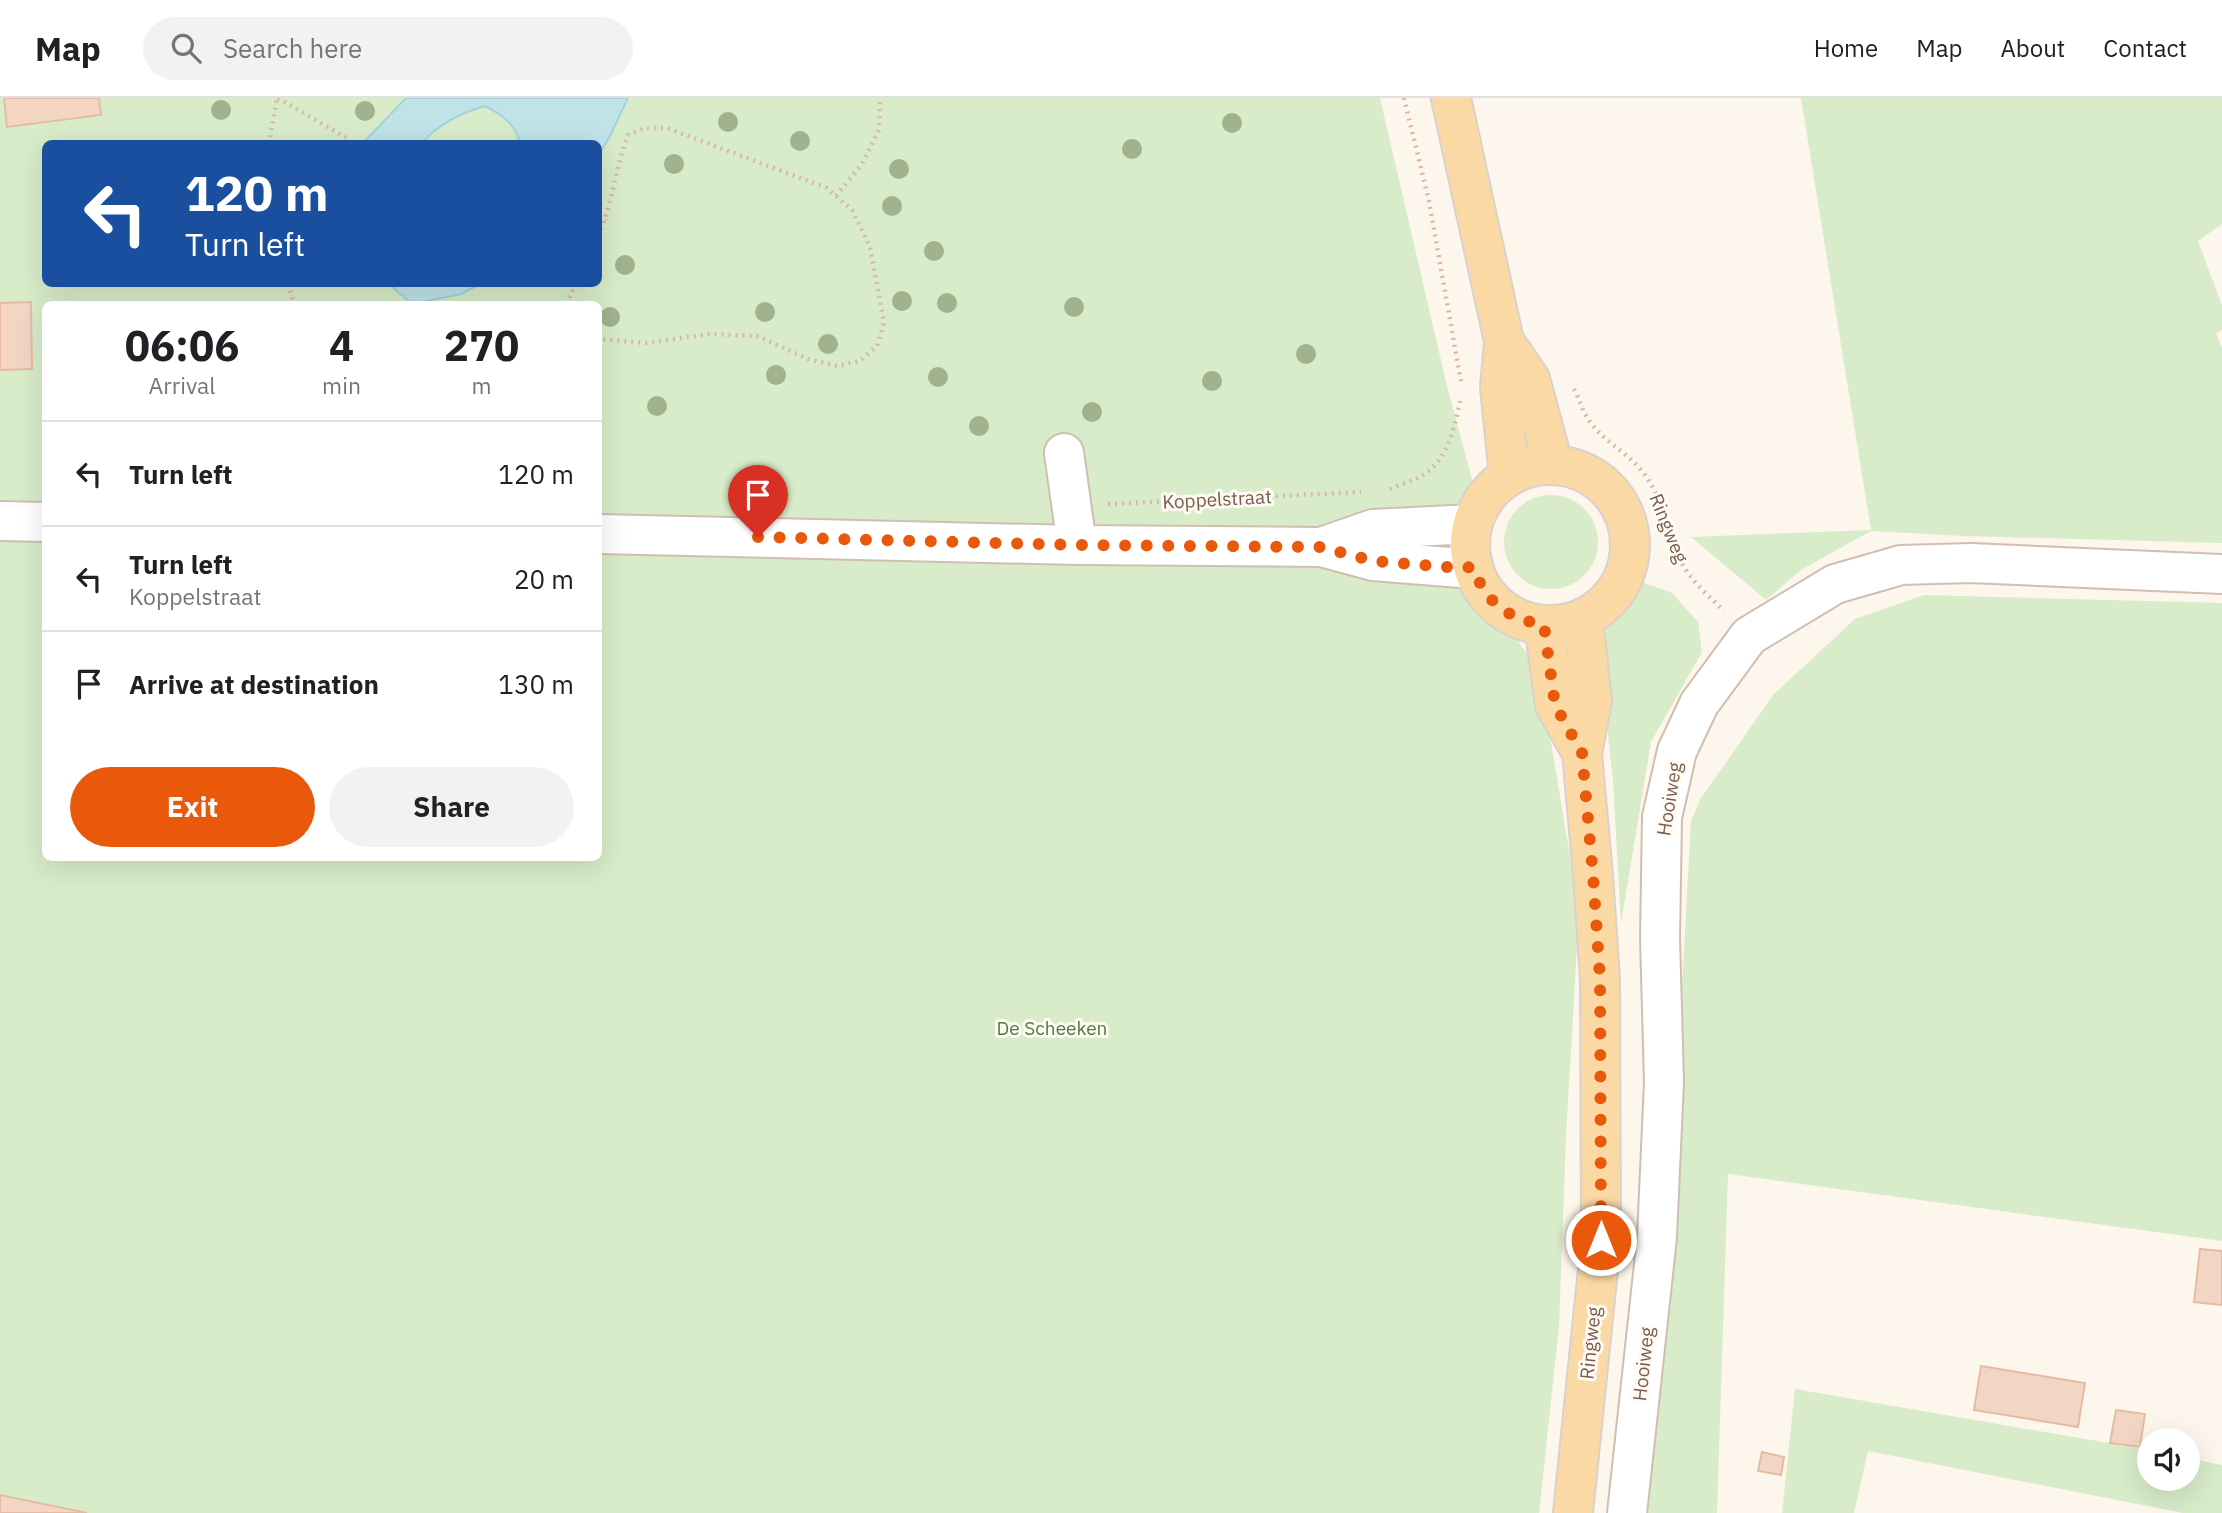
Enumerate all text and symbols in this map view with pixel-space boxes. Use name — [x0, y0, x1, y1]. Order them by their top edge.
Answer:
search box — [143, 17, 633, 80]
text: Map — [35, 27, 101, 70]
icon: search — [167, 29, 205, 67]
text: Search here — [223, 31, 362, 65]
text: Home — [1814, 32, 1878, 64]
text: Map — [1916, 32, 1962, 64]
text: About — [2000, 32, 2065, 64]
text: Contact — [2103, 32, 2187, 64]
text: 120 m — [185, 161, 329, 224]
icon: left — [70, 168, 161, 259]
text: Turn left — [185, 223, 305, 265]
text: 06:06 — [125, 318, 239, 373]
text: 4 — [329, 318, 354, 373]
text: 270 — [444, 318, 519, 373]
text: Arrival — [149, 370, 216, 400]
text: min — [322, 370, 361, 400]
text: m — [471, 370, 492, 400]
icon: left — [70, 455, 108, 493]
text: Turn left — [129, 457, 232, 491]
text: 120 m — [498, 457, 574, 491]
pin — [728, 465, 788, 537]
icon: arrive — [739, 476, 777, 514]
street label: Koppelstraat — [1162, 484, 1272, 514]
street label: Ringweg — [1644, 490, 1694, 566]
text: Turn left — [129, 547, 232, 581]
icon: left — [70, 560, 108, 598]
text: 20 m — [514, 562, 574, 596]
text: Koppelstraat — [129, 581, 262, 611]
icon: arrive — [70, 665, 108, 703]
text: Arrive at destination — [129, 667, 379, 701]
text: 130 m — [498, 667, 574, 701]
street label: Hooiweg — [1651, 760, 1687, 838]
button: Exit — [70, 767, 315, 847]
button: Share — [329, 767, 574, 847]
park label: De Scheeken — [997, 1016, 1107, 1040]
position arrow — [1564, 1203, 1638, 1277]
street label: Ringweg — [1574, 1306, 1606, 1380]
street label: Hooiweg — [1627, 1326, 1659, 1402]
map controls — [2137, 1428, 2200, 1491]
button: sound — [2137, 1428, 2200, 1491]

